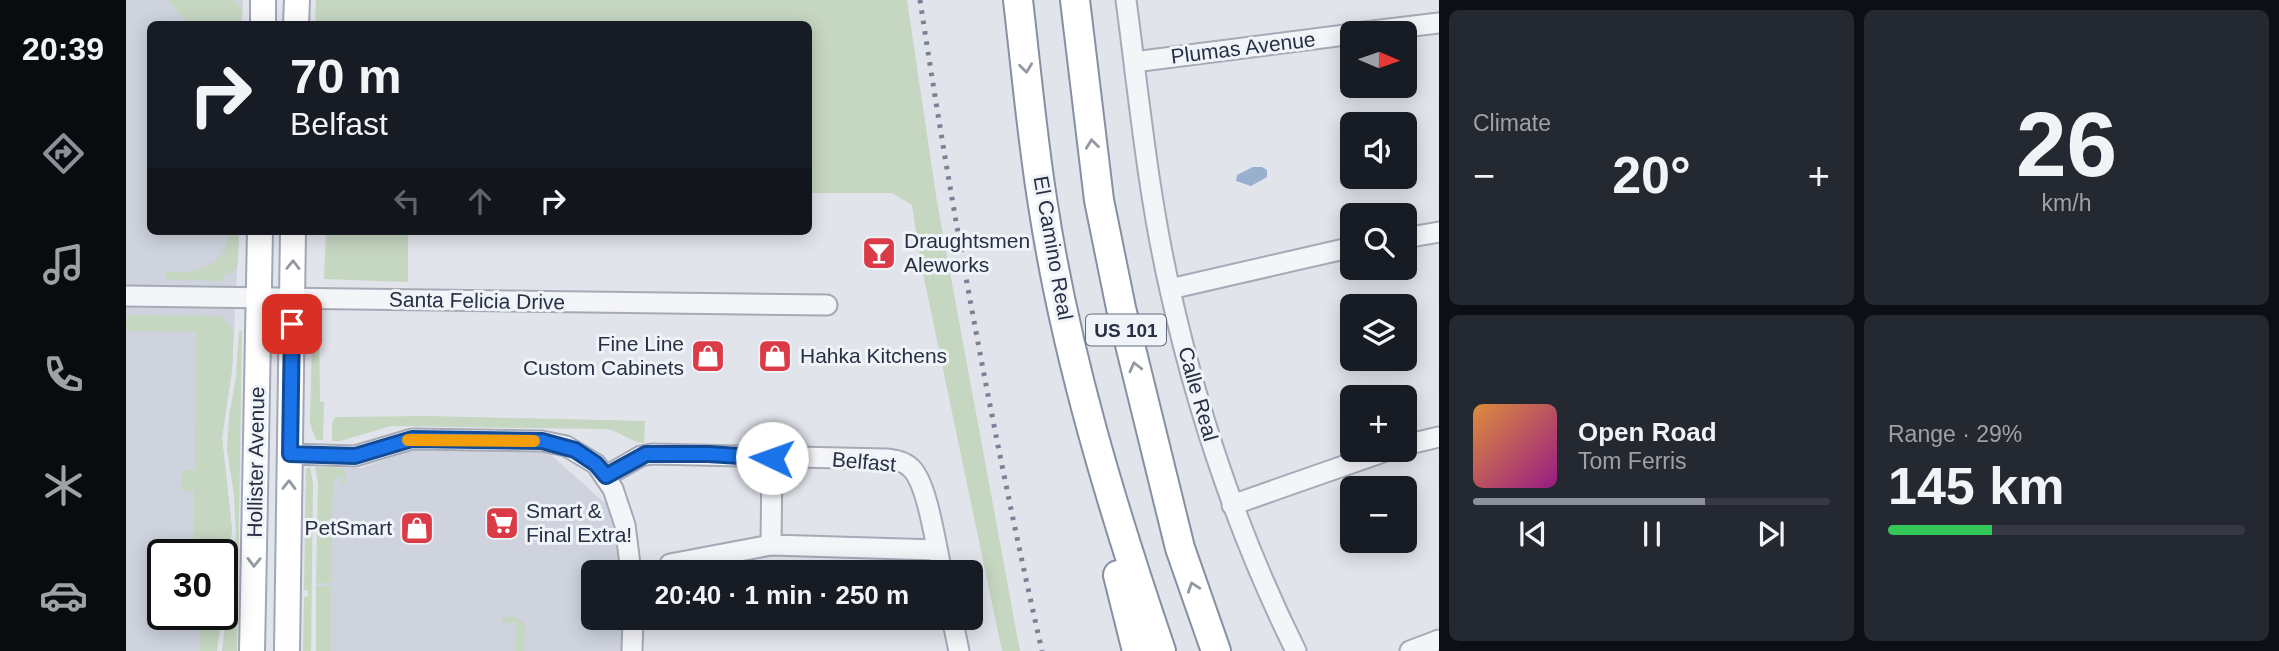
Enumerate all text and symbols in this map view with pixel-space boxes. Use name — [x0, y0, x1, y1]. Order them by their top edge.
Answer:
north arrow — [1340, 21, 1418, 98]
map controls — [1340, 21, 1417, 553]
street label: Plumas Avenue — [1169, 27, 1317, 68]
text: 20:39 — [22, 31, 104, 67]
icon: right — [175, 49, 266, 140]
text: 70 m — [290, 49, 402, 103]
one-way arrow — [1019, 62, 1034, 74]
text: 26 — [2016, 94, 2117, 195]
text: Belfast — [290, 106, 388, 142]
text: Climate — [1473, 110, 1551, 136]
button: sound — [1340, 112, 1417, 189]
icon: directions — [39, 129, 88, 178]
one-way arrow — [1085, 138, 1100, 149]
text: 20° — [1612, 146, 1691, 204]
text: − — [1473, 155, 1495, 197]
text: + — [1808, 155, 1830, 197]
street label: El Camino Real — [1029, 174, 1077, 322]
icon: left — [388, 182, 426, 220]
icon: ahead — [461, 182, 499, 220]
icon: right — [534, 182, 572, 220]
text: km/h — [2042, 190, 2091, 216]
button: search — [1340, 203, 1417, 280]
place label: Draughtsmen Aleworks — [904, 229, 1030, 276]
bar icon: Draughtsmen Aleworks — [860, 234, 898, 272]
icon: music — [39, 240, 88, 289]
one-way arrow — [285, 259, 300, 270]
street label: Santa Felicia Drive — [389, 287, 565, 314]
pin — [262, 294, 322, 354]
button: layers — [1340, 294, 1417, 371]
icon: arrive — [273, 305, 311, 343]
road number: US 101 — [1086, 314, 1166, 346]
place label: Fine Line Custom Cabinets — [523, 332, 684, 379]
shop icon: Fine Line Custom Cabinets — [689, 337, 727, 375]
shop icon: Hahka Kitchens — [756, 337, 794, 375]
place label: Hahka Kitchens — [800, 344, 947, 367]
street label: Calle Real — [1174, 344, 1223, 444]
icon: phone — [39, 350, 88, 399]
one-way arrow — [1129, 361, 1143, 373]
button: + — [1340, 385, 1417, 462]
street label: Hollister Avenue — [243, 386, 268, 538]
text: Open Road — [1578, 417, 1717, 447]
position arrow — [735, 421, 809, 495]
text: Range · 29% — [1888, 421, 2022, 447]
street label: Belfast — [831, 447, 897, 476]
text: Tom Ferris — [1578, 448, 1687, 474]
text: 145 km — [1888, 457, 2064, 515]
icon: climate — [39, 461, 88, 510]
button: − — [1340, 476, 1417, 553]
one-way arrow — [282, 479, 297, 490]
place label: Smart & Final Extra! — [526, 499, 632, 546]
supermarket icon: Smart & Final Extra! — [483, 504, 521, 542]
shop icon: PetSmart — [398, 509, 436, 547]
icon: previous — [1514, 515, 1552, 553]
icon: pause — [1633, 515, 1671, 553]
icon: next — [1752, 515, 1790, 553]
place label: PetSmart — [304, 516, 392, 539]
speed limit sign: 30 — [147, 539, 238, 630]
one-way arrow — [246, 557, 262, 568]
icon: car — [39, 571, 88, 620]
text: 20:40 · 1 min · 250 m — [655, 580, 909, 610]
one-way arrow — [1187, 581, 1201, 593]

